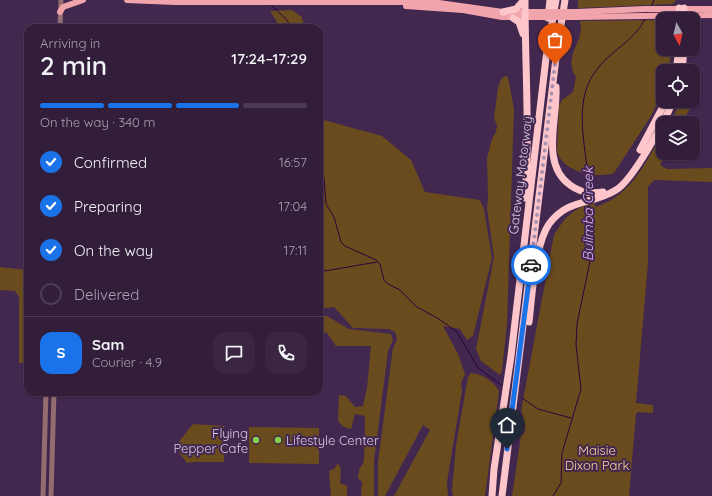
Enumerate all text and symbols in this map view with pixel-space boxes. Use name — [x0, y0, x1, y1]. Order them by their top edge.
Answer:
north arrow — [656, 12, 700, 56]
map controls — [656, 12, 700, 160]
pin — [538, 23, 572, 64]
icon: bag — [544, 29, 566, 51]
text: Arriving in — [40, 35, 100, 51]
text: 2 min — [40, 49, 107, 82]
text: 17:24–17:29 — [231, 49, 307, 68]
button: locate — [656, 64, 700, 108]
text: On the way · 340 m — [40, 114, 155, 130]
street label: Gateway Motorway — [505, 115, 535, 235]
button: layers — [656, 116, 700, 160]
icon: check — [40, 151, 62, 173]
text: Confirmed — [74, 153, 147, 172]
text: 16:57 — [279, 154, 307, 170]
water label: Bulimba Creek — [579, 165, 597, 261]
icon: check — [40, 195, 62, 217]
text: Preparing — [74, 197, 142, 216]
text: 17:04 — [279, 198, 307, 214]
icon: check — [40, 239, 62, 261]
text: On the way — [74, 241, 153, 260]
text: 17:11 — [283, 242, 307, 258]
courier — [511, 245, 551, 285]
icon: car — [520, 254, 542, 276]
text: Delivered — [74, 285, 139, 304]
button: chat — [213, 332, 255, 374]
button: phone — [265, 332, 307, 374]
text: Sam — [92, 335, 124, 354]
text: S — [57, 343, 65, 362]
text: Courier · 4.9 — [92, 354, 162, 370]
pin — [490, 408, 524, 449]
icon: home — [496, 414, 518, 436]
place label: Flying Pepper Cafe — [173, 425, 248, 456]
place label: Lifestyle Center — [286, 432, 379, 448]
marker: Flying Pepper Cafe — [251, 435, 261, 445]
marker: Lifestyle Center — [273, 435, 283, 445]
park label: Maisie Dixon Park — [565, 442, 629, 473]

